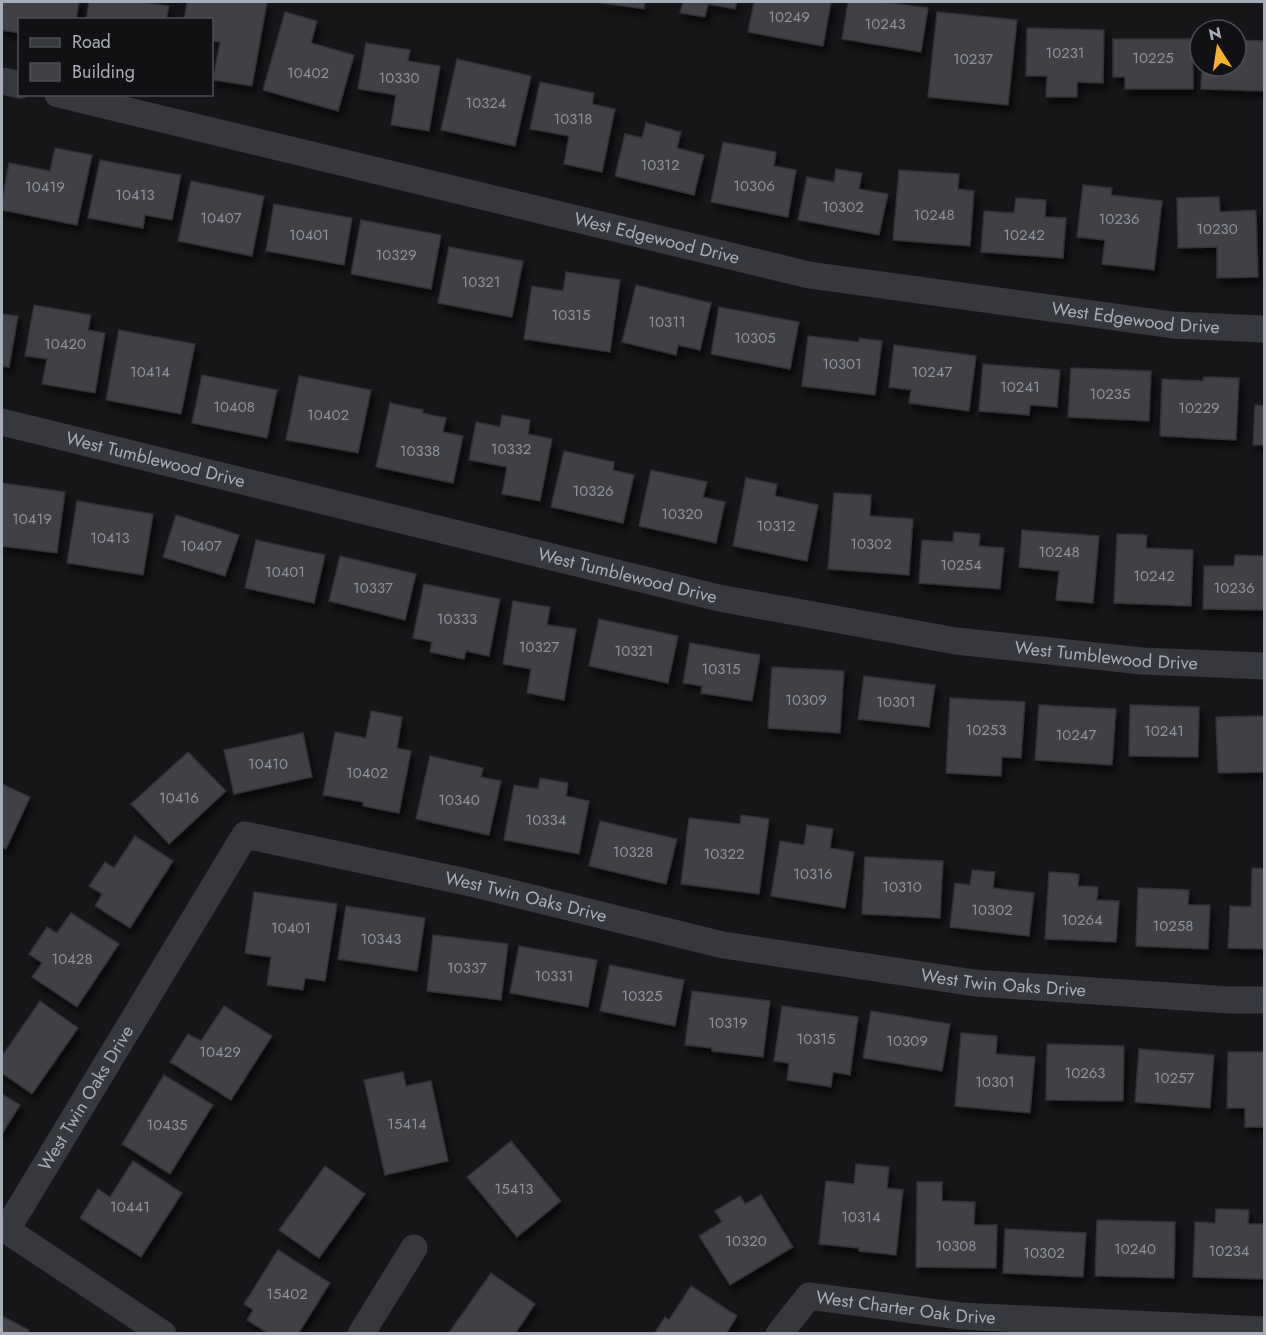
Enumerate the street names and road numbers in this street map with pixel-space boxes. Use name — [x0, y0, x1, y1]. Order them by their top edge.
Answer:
street label: West Edgewood Drive — [571, 206, 742, 271]
street label: West Edgewood Drive — [1050, 295, 1220, 340]
street label: West Tumblewood Drive — [63, 425, 248, 494]
street label: West Tumblewood Drive — [535, 541, 720, 610]
street label: West Tumblewood Drive — [1013, 634, 1198, 676]
street label: West Twin Oaks Drive — [443, 865, 610, 929]
street label: West Twin Oaks Drive — [919, 962, 1087, 1003]
street label: West Twin Oaks Drive — [32, 1020, 140, 1176]
street label: West Charter Oak Drive — [814, 1284, 996, 1331]

